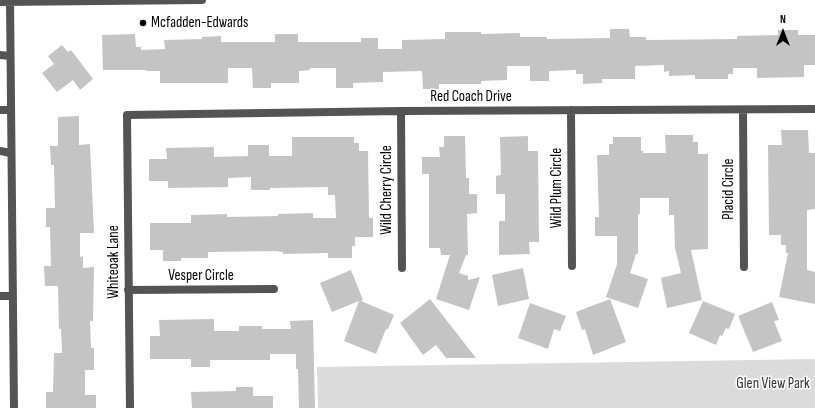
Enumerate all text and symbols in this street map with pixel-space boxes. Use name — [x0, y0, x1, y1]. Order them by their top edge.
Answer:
north arrow — [763, 12, 803, 52]
text: N — [780, 13, 786, 26]
place label: Mcfadden-Edwards — [151, 14, 248, 32]
marker: Mcfadden-Edwards — [138, 18, 148, 28]
street label: Red Coach Drive — [430, 88, 512, 106]
street label: Wild Cherry Circle — [378, 145, 396, 235]
street label: Wild Plum Circle — [548, 148, 566, 228]
street label: Placid Circle — [720, 158, 738, 220]
street label: Whiteoak Lane — [105, 225, 123, 299]
street label: Vesper Circle — [168, 267, 234, 285]
park label: Glen View Park — [736, 375, 810, 393]

